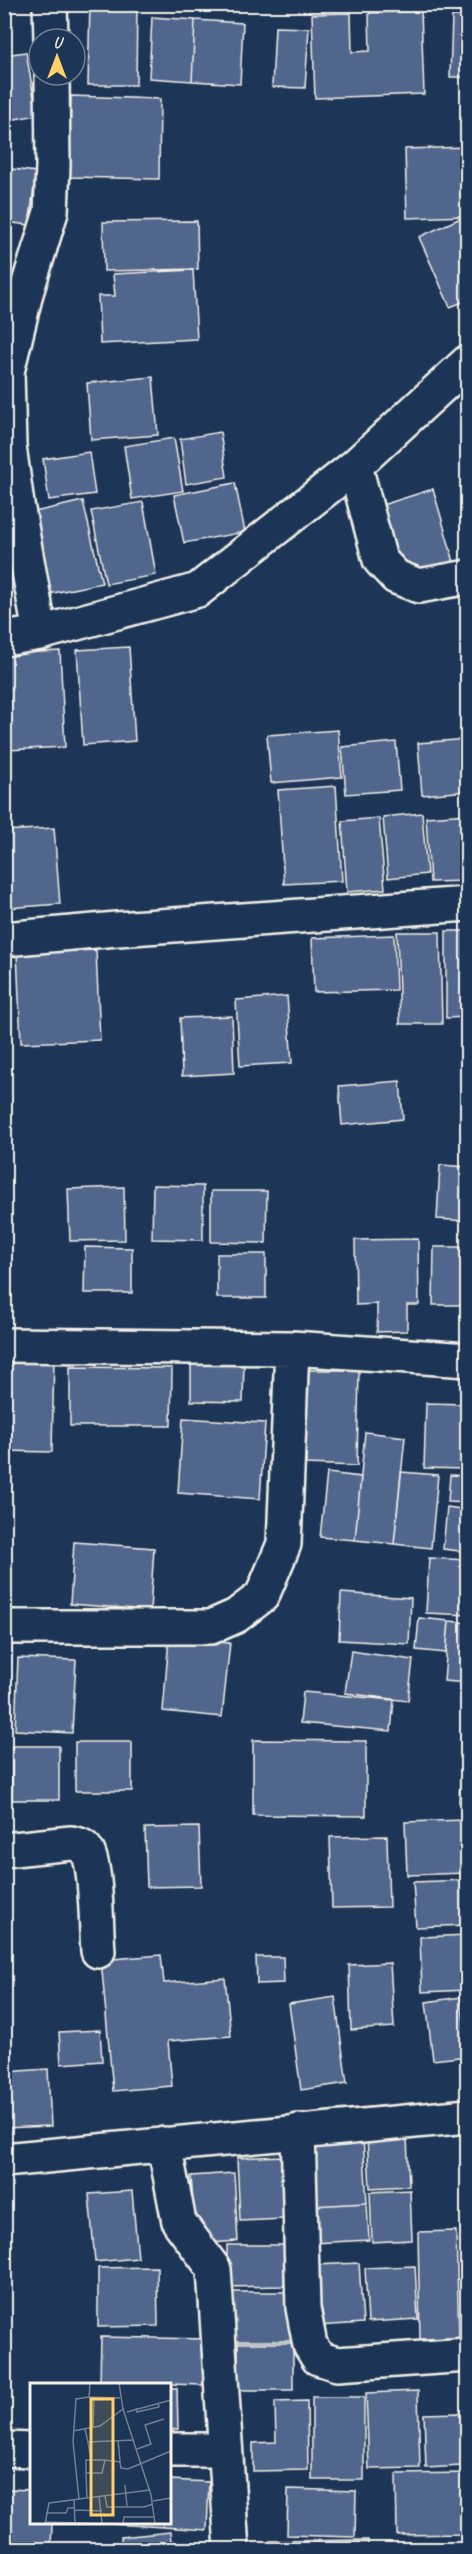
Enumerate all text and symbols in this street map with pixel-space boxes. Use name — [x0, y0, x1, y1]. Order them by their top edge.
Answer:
north arrow — [27, 27, 87, 87]
text: U — [53, 33, 64, 53]
inset map — [30, 2383, 171, 2524]

